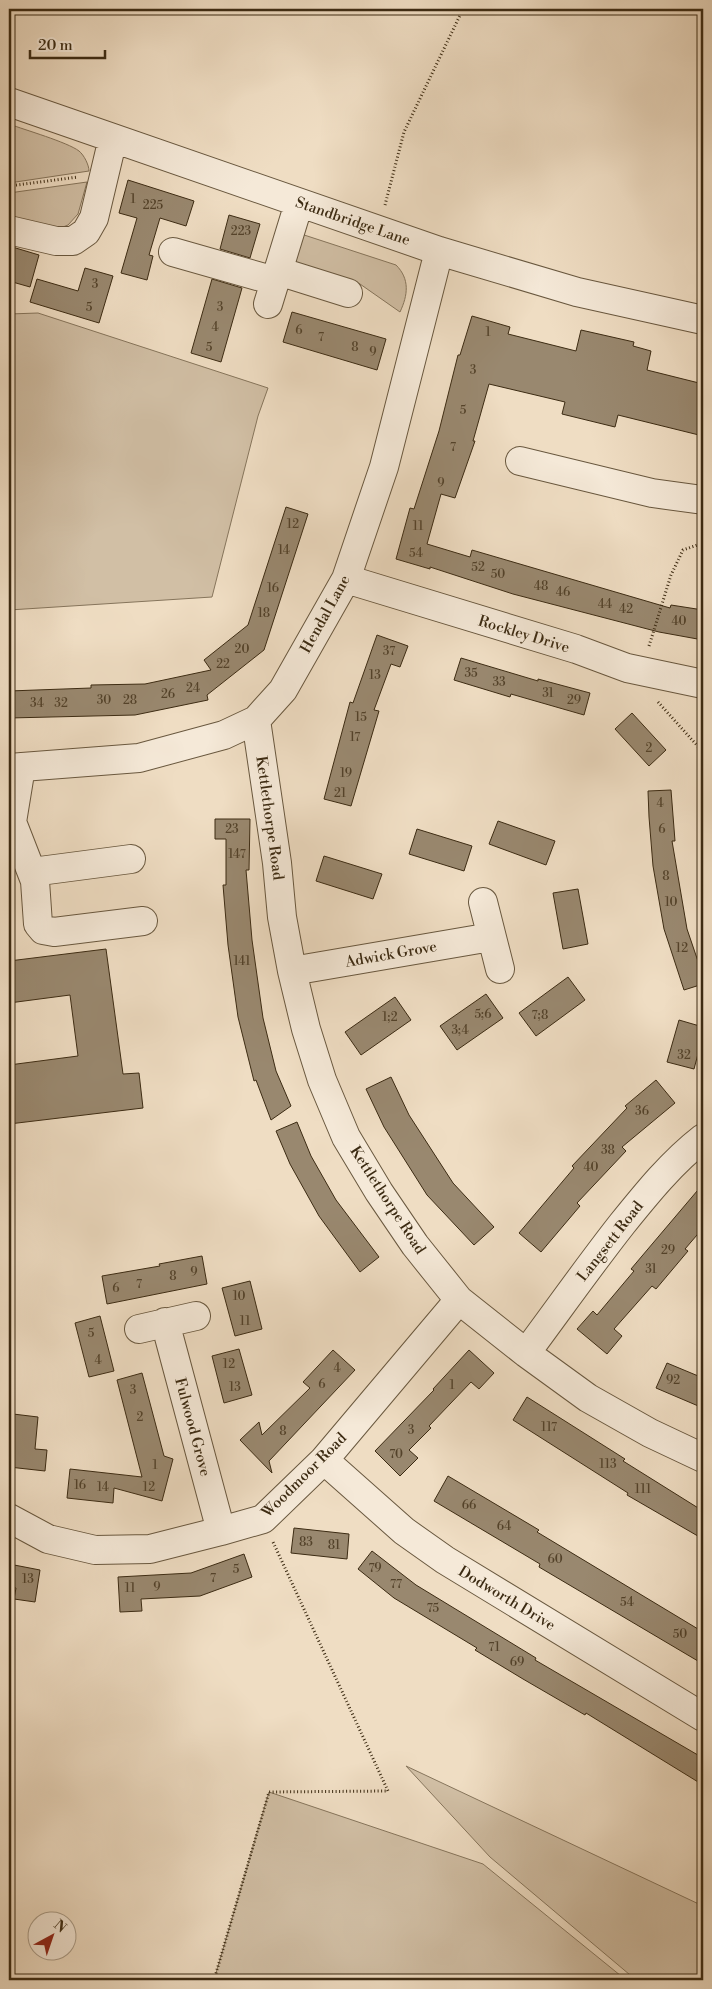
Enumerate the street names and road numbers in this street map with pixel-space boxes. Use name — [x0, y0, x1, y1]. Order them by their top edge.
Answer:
street label: Standbridge Lane — [293, 193, 413, 250]
street label: Hendal Lane — [296, 572, 355, 657]
street label: Rockley Drive — [476, 612, 572, 657]
street label: Kettlethorpe Road — [251, 755, 288, 882]
street label: Adwick Grove — [343, 937, 438, 972]
street label: Kettlethorpe Road — [346, 1143, 430, 1258]
street label: Langsett Road — [573, 1197, 648, 1285]
street label: Fulwood Grove — [170, 1376, 215, 1479]
street label: Woodmoor Road — [257, 1429, 351, 1522]
street label: Dodworth Drive — [455, 1562, 559, 1635]

